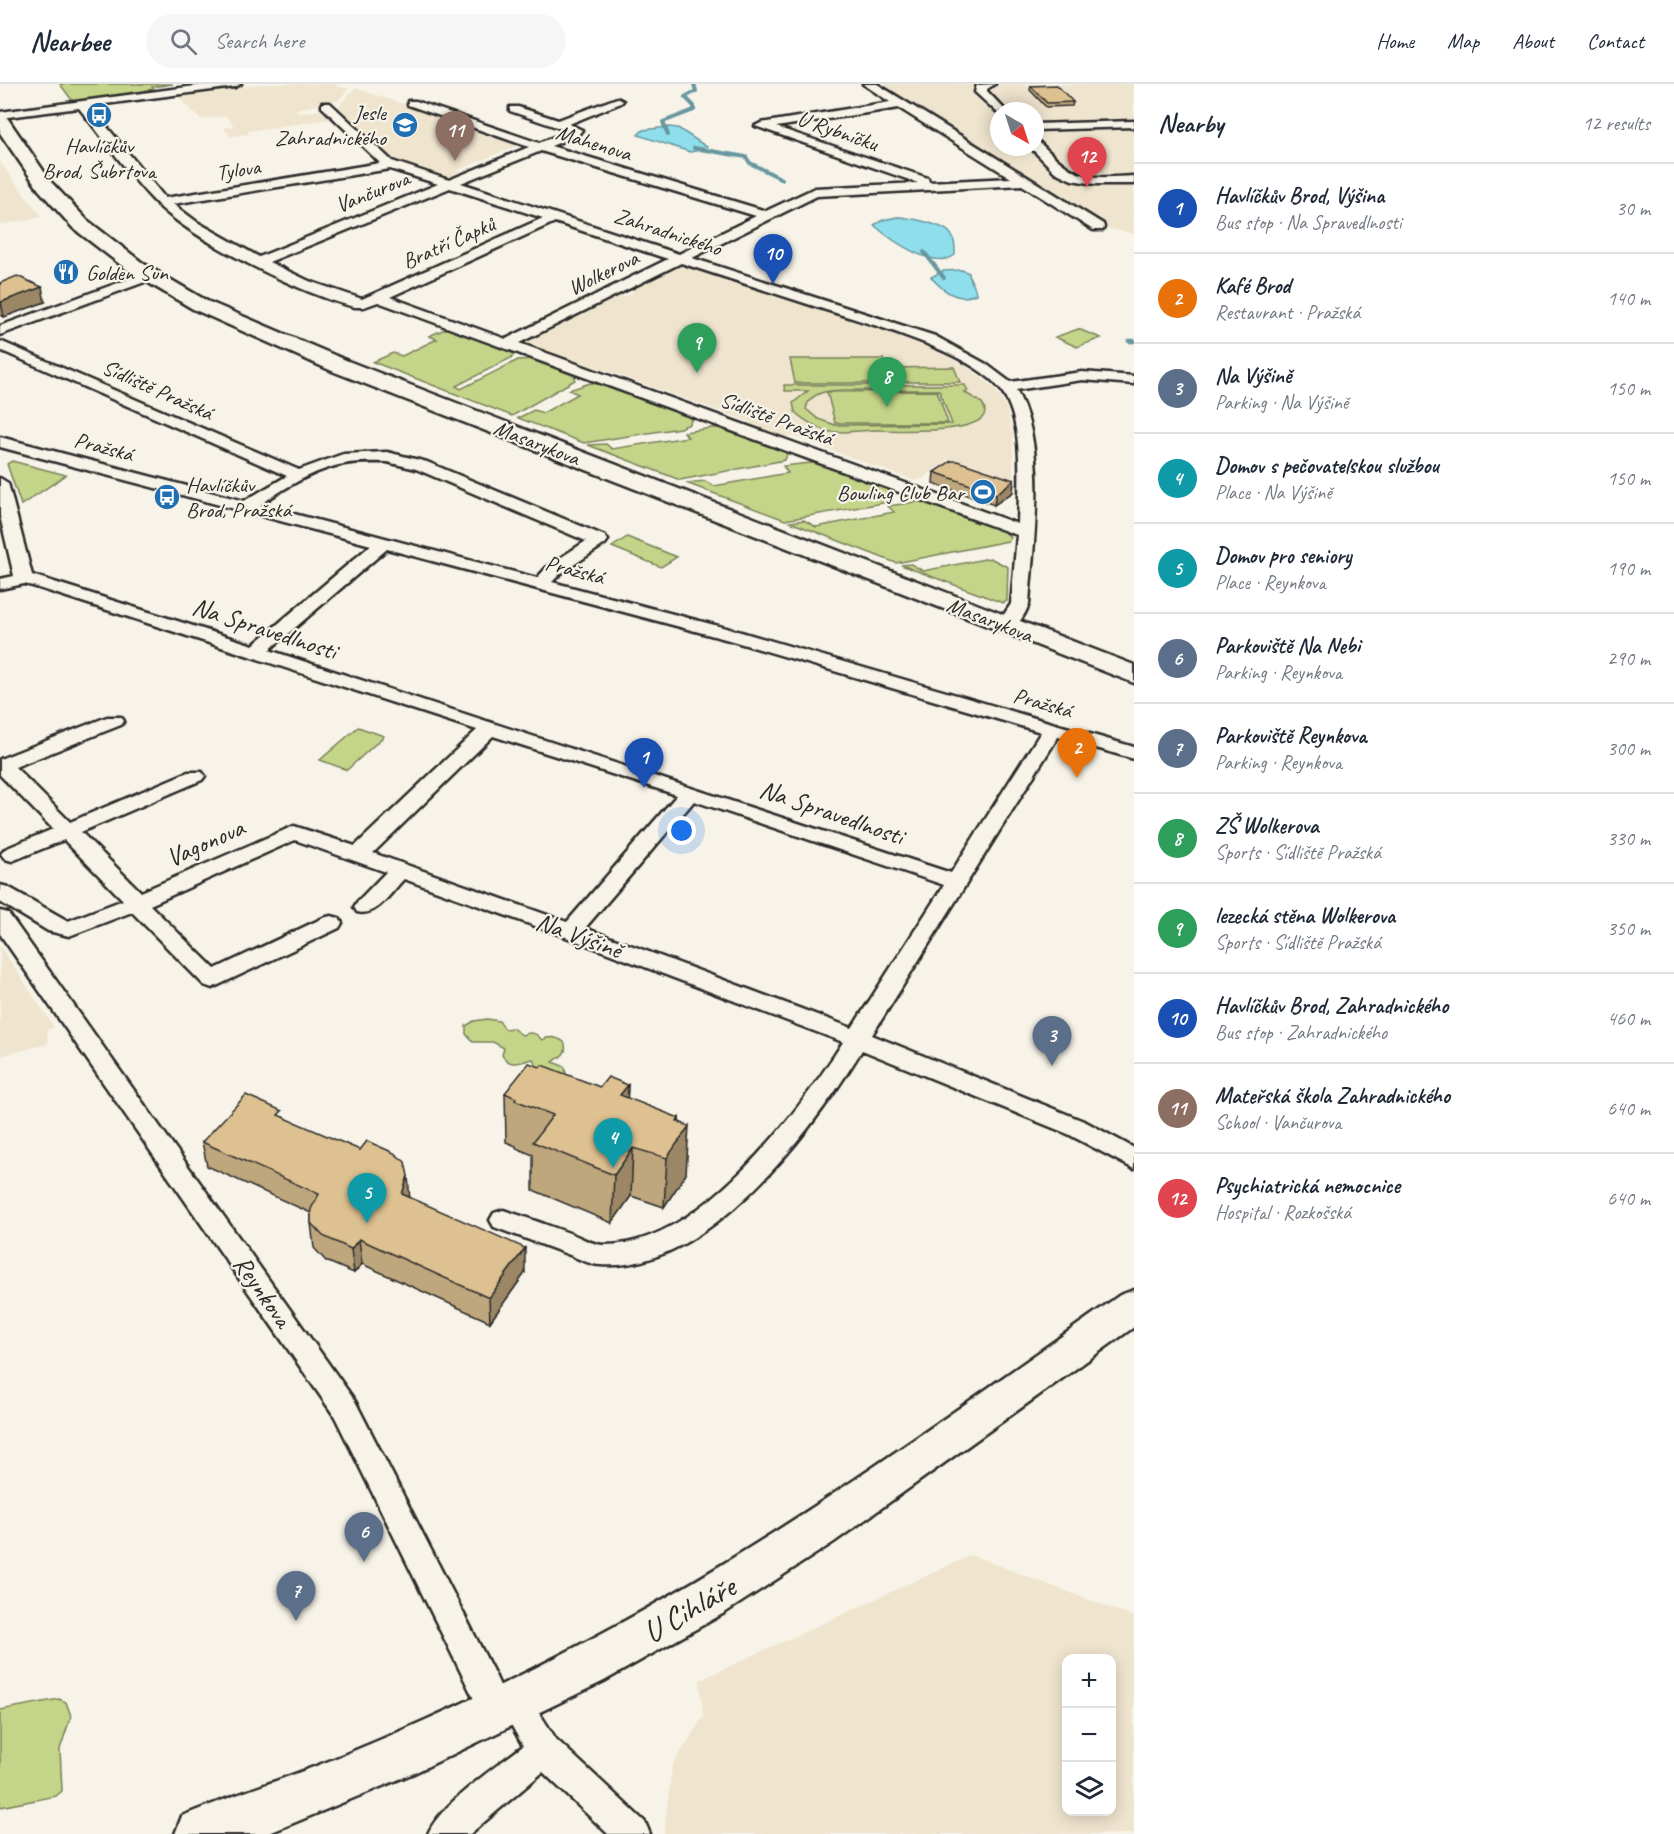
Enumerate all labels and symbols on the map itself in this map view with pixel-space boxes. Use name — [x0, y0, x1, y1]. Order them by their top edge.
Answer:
place label: Jesle Zahradnického — [275, 99, 388, 152]
bus stop icon: Havlíčkův Brod, Šubrtova — [84, 100, 114, 130]
north arrow — [990, 102, 1044, 156]
street label: U Rybníčku — [794, 104, 883, 158]
school or university icon: Jesle Zahradnického — [390, 110, 420, 140]
pin: 11 — [436, 112, 474, 161]
street label: Mahenova — [553, 118, 636, 168]
place label: Havlíčkův Brod, Šubrtova — [43, 132, 157, 185]
pin: 12 — [1068, 138, 1106, 187]
street label: Tylova — [214, 153, 263, 187]
street label: Vančurova — [331, 164, 415, 219]
street label: Zahradnického — [611, 201, 726, 263]
street label: Bratří Čapků — [398, 209, 501, 276]
pin: 10 — [754, 234, 792, 284]
street label: Wolkerova — [564, 243, 644, 302]
restaurant icon: Golden Sun — [51, 257, 81, 287]
place label: Golden Sun — [86, 259, 169, 287]
pin: 9 — [678, 324, 716, 373]
street label: Sídliště Pražská — [98, 353, 219, 428]
pin: 8 — [868, 358, 906, 407]
street label: Sídliště Pražská — [716, 386, 839, 453]
street label: Masarykova — [490, 414, 585, 473]
street label: Pražská — [71, 426, 139, 469]
place label: Havlíčkův Brod, Pražská — [186, 471, 294, 524]
sports icon: Bowling Club Bar — [968, 477, 998, 507]
place label: Bowling Club Bar — [837, 479, 966, 507]
bus stop icon: Havlíčkův Brod, Pražská — [152, 482, 182, 512]
street label: Pražská — [542, 549, 610, 592]
street label: Na Spravedlnosti — [188, 590, 344, 668]
street label: Masarykova — [943, 591, 1038, 650]
street label: Pražská — [1010, 681, 1078, 725]
pin: 2 — [1058, 728, 1096, 778]
pin: 1 — [624, 738, 664, 788]
street label: Na Spravedlnosti — [755, 772, 911, 854]
street label: Vagonova — [161, 810, 251, 874]
your location — [667, 816, 696, 845]
street label: Na Výšině — [532, 905, 629, 967]
pin: 3 — [1032, 1016, 1072, 1066]
pin: 4 — [594, 1118, 632, 1168]
pin: 5 — [348, 1174, 386, 1223]
street label: Reynkova — [226, 1249, 301, 1336]
pin: 6 — [344, 1512, 384, 1562]
street label: U Cihláře — [636, 1565, 745, 1652]
pin: 7 — [276, 1572, 316, 1621]

